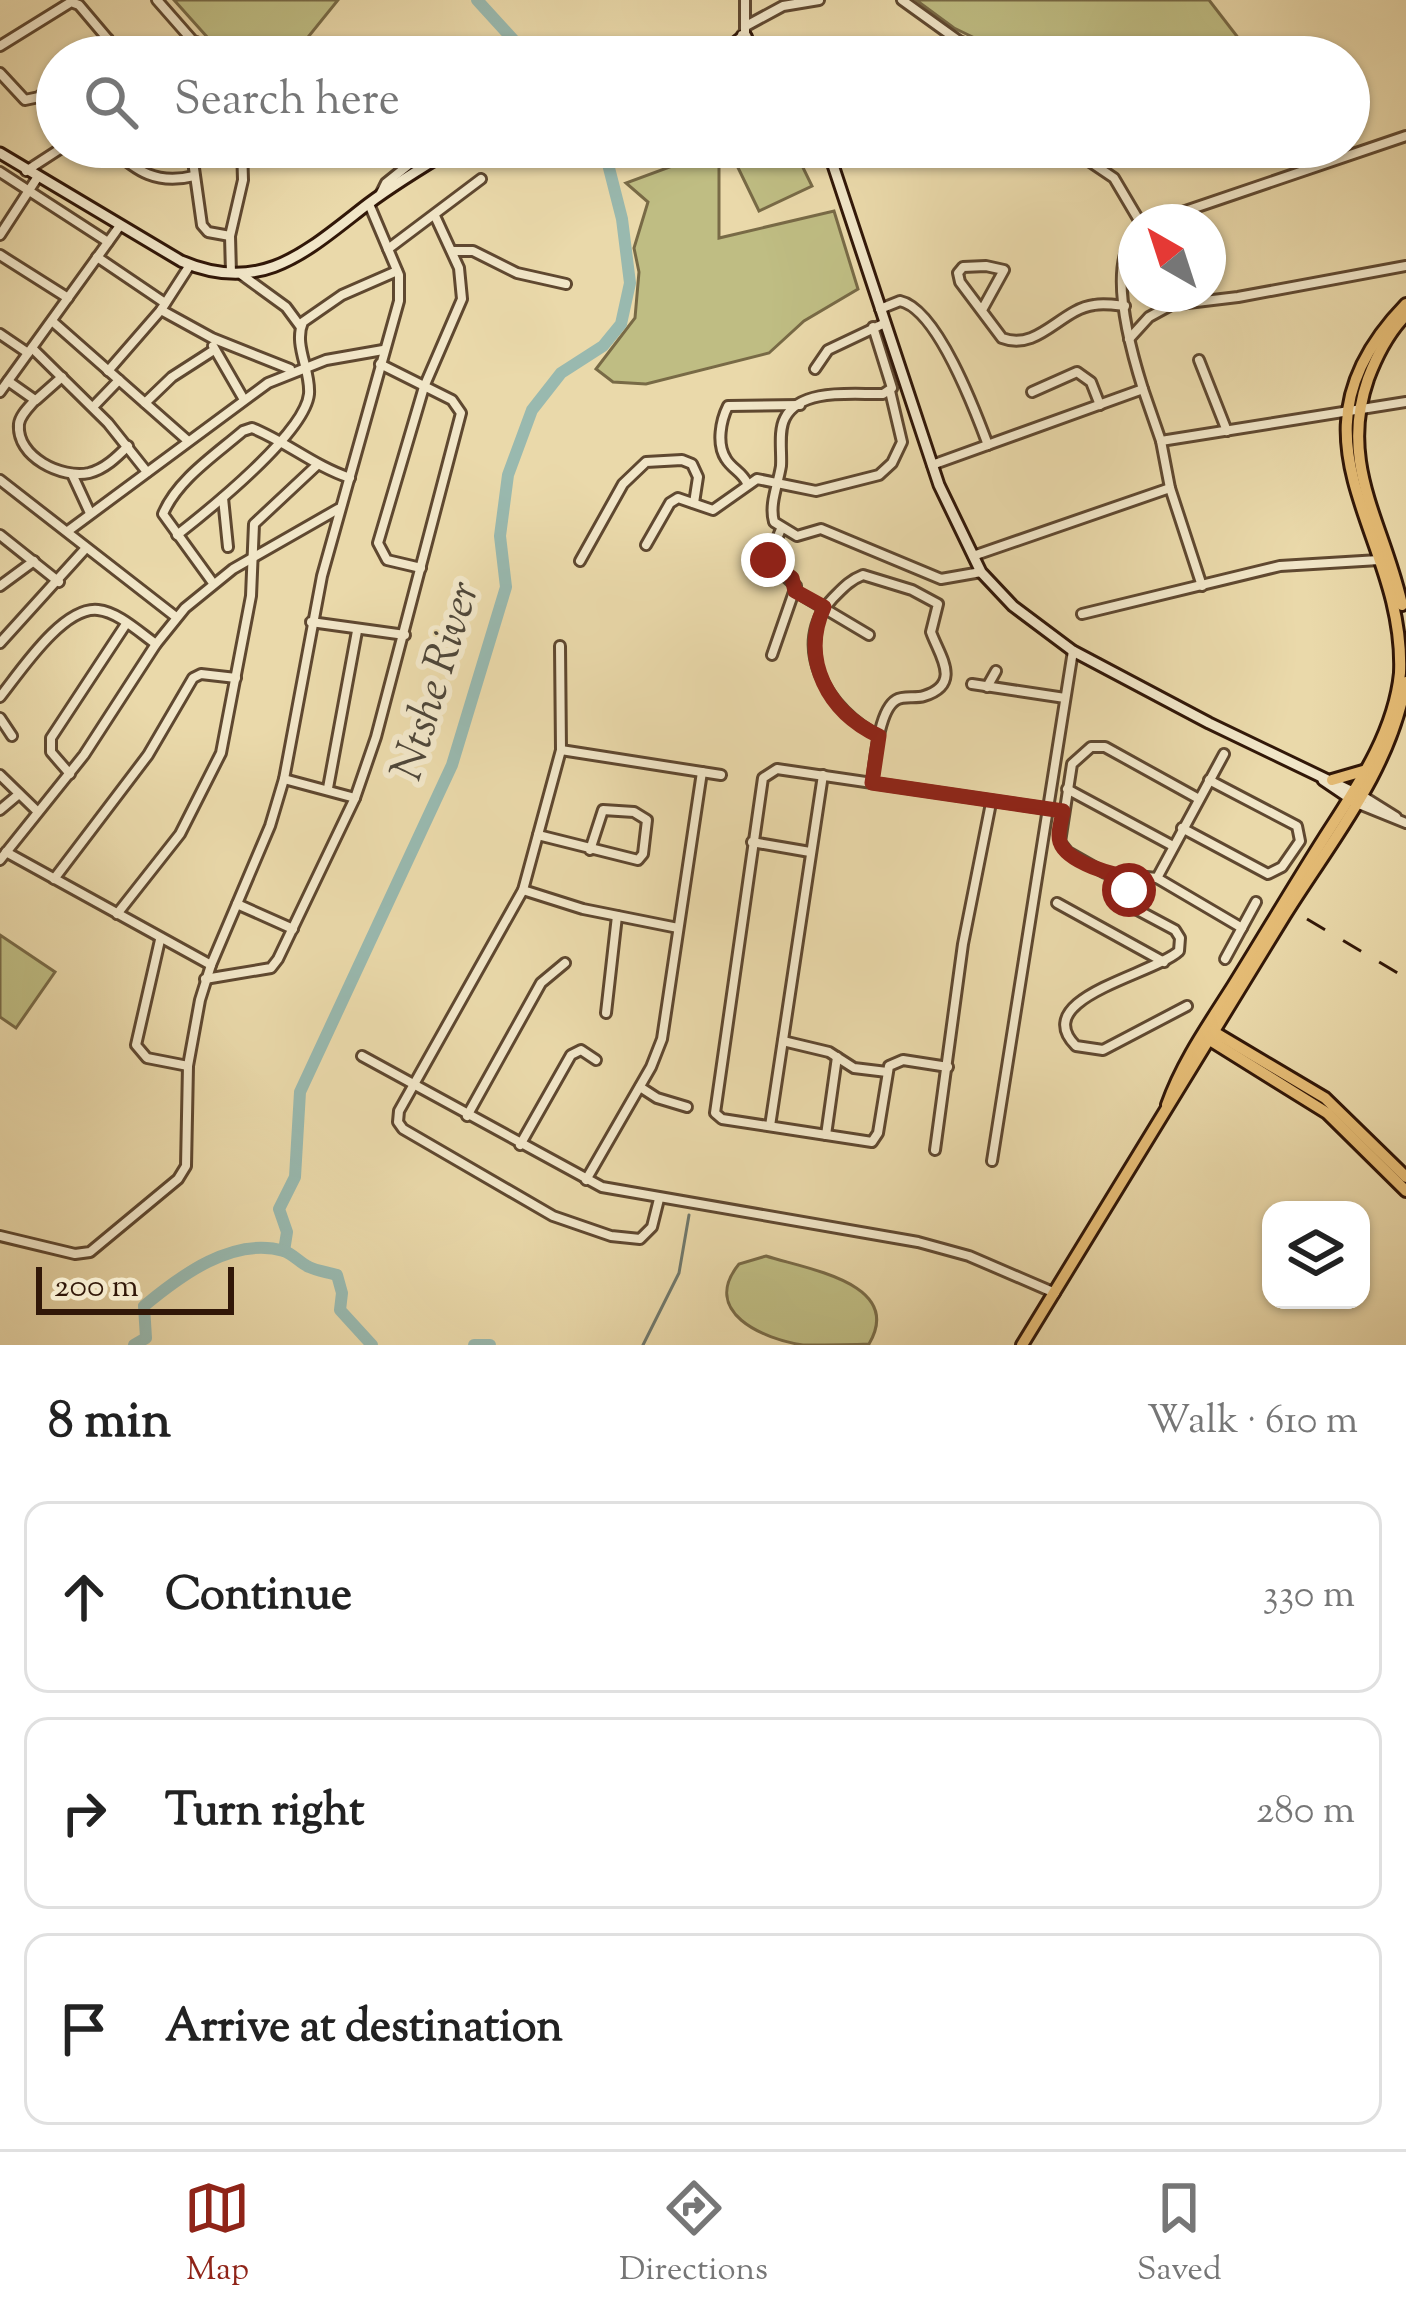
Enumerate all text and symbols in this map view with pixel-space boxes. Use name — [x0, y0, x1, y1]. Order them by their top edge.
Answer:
search box — [36, 36, 1370, 168]
icon: search — [78, 69, 144, 135]
text: Search here — [174, 70, 400, 135]
north arrow — [1118, 204, 1226, 312]
route end — [741, 533, 795, 587]
water label: Ntshe River — [377, 574, 499, 789]
route start — [1102, 863, 1156, 917]
map controls — [1262, 1201, 1370, 1309]
button: layers — [1262, 1201, 1370, 1309]
scale bar — [36, 1261, 234, 1314]
text: 200 m — [54, 1264, 139, 1312]
text: 8 min — [48, 1387, 171, 1460]
text: Walk · 610 m — [1147, 1395, 1358, 1451]
icon: ahead — [51, 1564, 117, 1630]
text: Continue — [165, 1565, 352, 1630]
text: 330 m — [1263, 1569, 1355, 1625]
icon: right — [51, 1780, 117, 1846]
text: Turn right — [165, 1781, 364, 1846]
text: 280 m — [1256, 1785, 1355, 1841]
icon: arrive — [51, 1996, 117, 2062]
text: Arrive at destination — [165, 1997, 563, 2062]
tab: Map — [184, 2175, 250, 2295]
tab: Directions — [619, 2175, 768, 2295]
tab: Saved — [1137, 2175, 1222, 2295]

